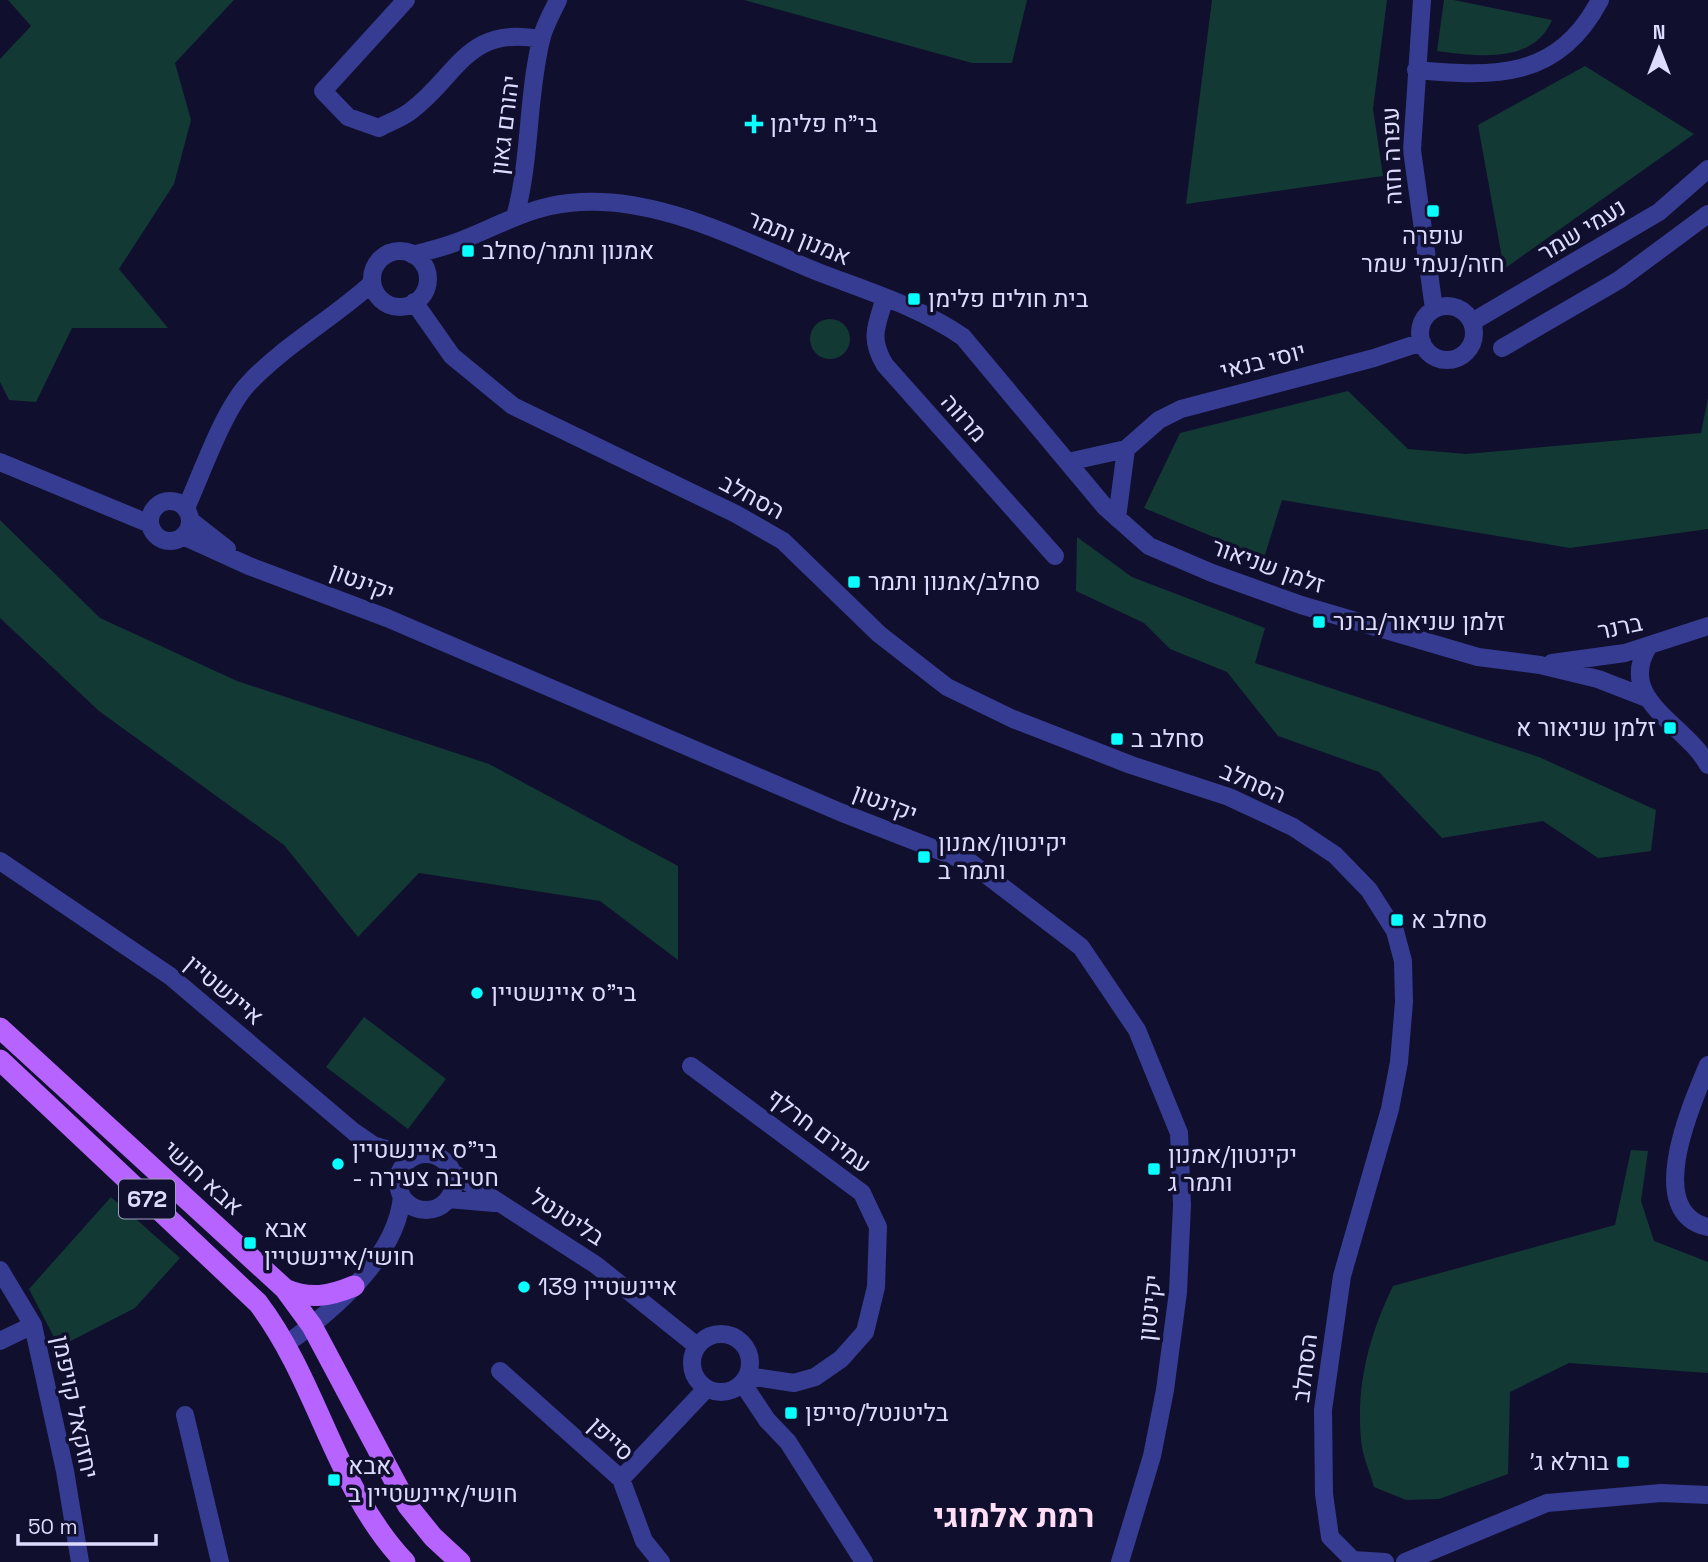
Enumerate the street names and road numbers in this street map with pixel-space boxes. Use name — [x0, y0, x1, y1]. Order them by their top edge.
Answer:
street label: יהורם גאון — [483, 73, 526, 177]
street label: עפרה חזה — [1374, 106, 1409, 206]
street label: נעמי שמר — [1532, 191, 1631, 268]
street label: אמנון ותמר — [743, 203, 855, 272]
street label: יוסי בנאי — [1217, 335, 1309, 386]
street label: מרווה — [934, 387, 994, 449]
street label: הסחלב — [715, 467, 790, 526]
street label: זלמן שניאור — [1207, 531, 1329, 600]
street label: יקינטון — [325, 555, 399, 608]
street label: ברנר — [1595, 607, 1645, 646]
street label: הסחלב — [1215, 755, 1291, 810]
street label: יקינטון — [848, 776, 922, 829]
street label: איינשטיין — [178, 948, 270, 1032]
street label: עמירם חרלף — [761, 1081, 878, 1180]
street label: אבא חושי — [157, 1133, 250, 1222]
road number: 672 — [119, 1180, 175, 1218]
street label: בליטנטל — [524, 1181, 611, 1252]
street label: יקינטון — [1131, 1273, 1168, 1343]
street label: יחזקאל קויפמן — [45, 1332, 106, 1481]
street label: הסחלב — [1285, 1332, 1324, 1404]
street label: סייפן — [582, 1410, 641, 1468]

